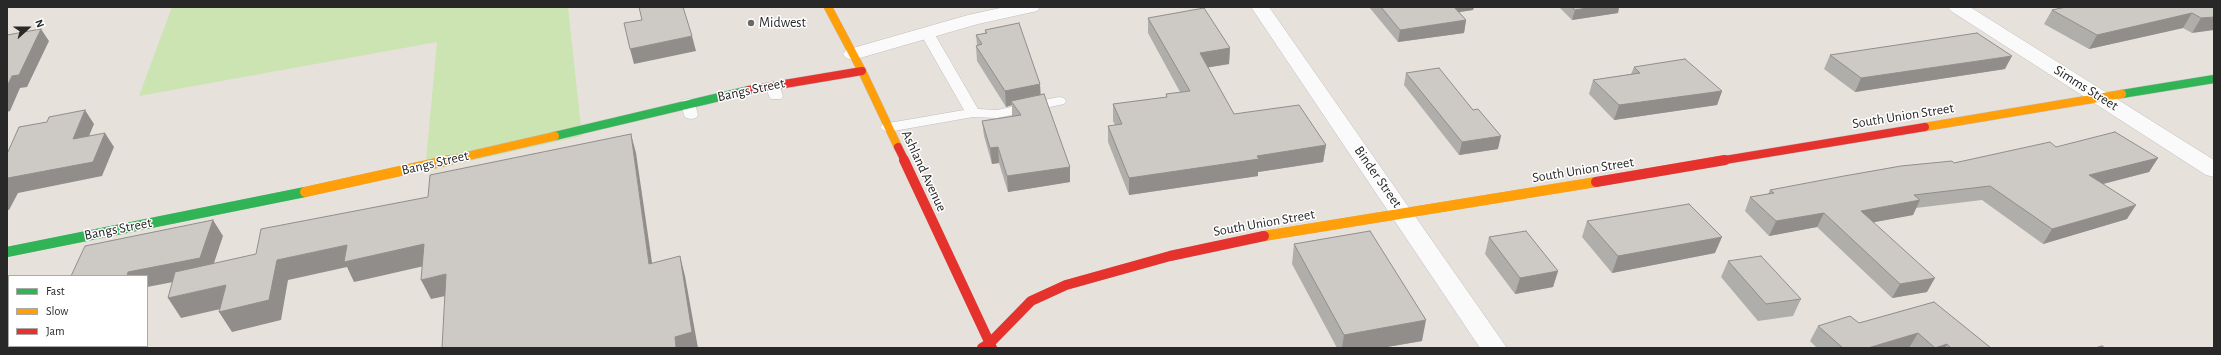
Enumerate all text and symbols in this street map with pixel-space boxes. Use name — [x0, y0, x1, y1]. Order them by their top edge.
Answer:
north arrow — [8, 8, 48, 48]
place label: Midwest — [759, 15, 806, 31]
text: N — [33, 18, 46, 29]
marker: Midwest — [746, 18, 756, 28]
street label: Simms Street — [2051, 62, 2121, 114]
street label: Bangs Street — [716, 75, 786, 105]
street label: South Union Street — [1851, 100, 1955, 132]
street label: Ashland Avenue — [898, 128, 950, 214]
street label: Binder Street — [1351, 143, 1405, 211]
street label: Bangs Street — [400, 147, 470, 179]
street label: South Union Street — [1531, 154, 1635, 186]
street label: South Union Street — [1212, 206, 1316, 240]
street label: Bangs Street — [83, 214, 153, 244]
legend — [8, 275, 148, 347]
text: Fast — [46, 285, 65, 297]
text: Slow — [46, 305, 68, 317]
text: Jam — [46, 325, 65, 337]

